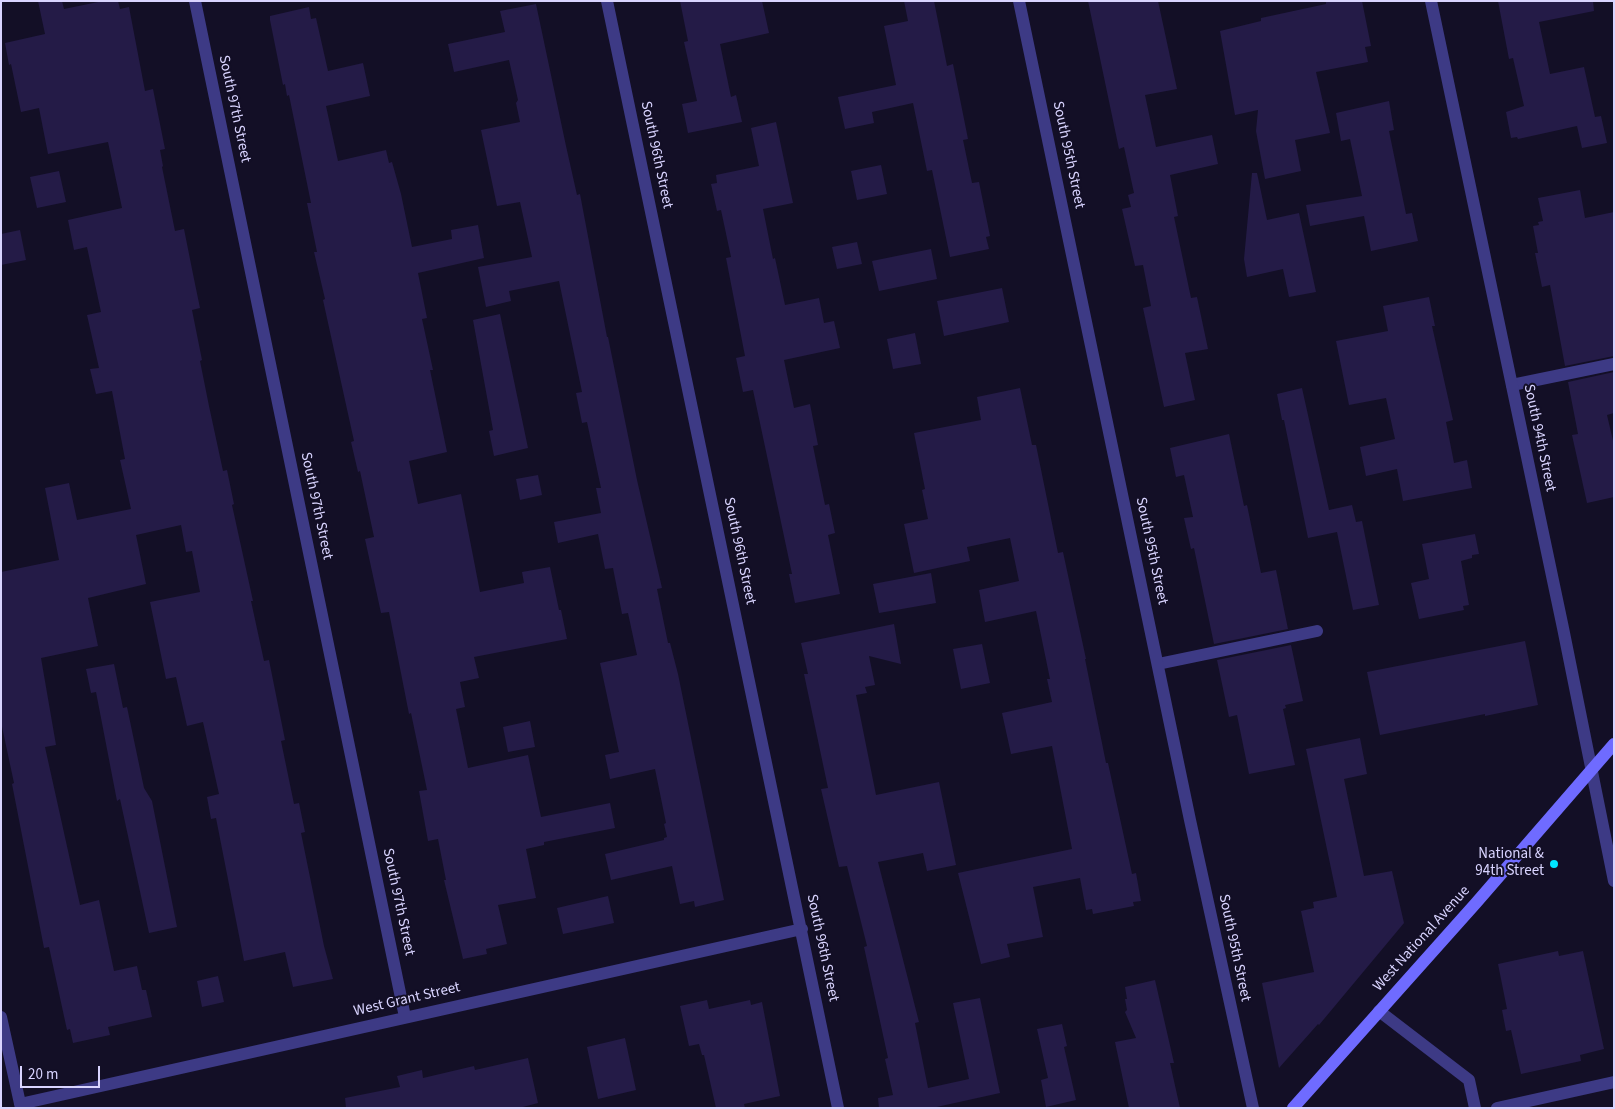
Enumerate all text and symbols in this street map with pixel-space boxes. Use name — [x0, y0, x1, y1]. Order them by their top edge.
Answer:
street label: South 97th Street — [214, 54, 254, 164]
street label: South 96th Street — [636, 100, 676, 210]
street label: South 95th Street — [1048, 100, 1088, 210]
street label: South 94th Street — [1519, 383, 1559, 493]
street label: South 97th Street — [296, 451, 336, 561]
street label: South 96th Street — [719, 496, 759, 606]
street label: South 95th Street — [1131, 496, 1171, 606]
place label: National & 94th Street — [1475, 846, 1544, 881]
street label: South 97th Street — [378, 847, 418, 957]
marker: National & 94th Street — [1548, 858, 1560, 870]
street label: West National Avenue — [1370, 882, 1474, 996]
street label: South 96th Street — [802, 893, 842, 1003]
street label: South 95th Street — [1214, 893, 1254, 1003]
street label: West Grant Street — [352, 979, 462, 1021]
scale bar — [22, 1056, 102, 1088]
text: 20 m — [28, 1064, 58, 1085]

